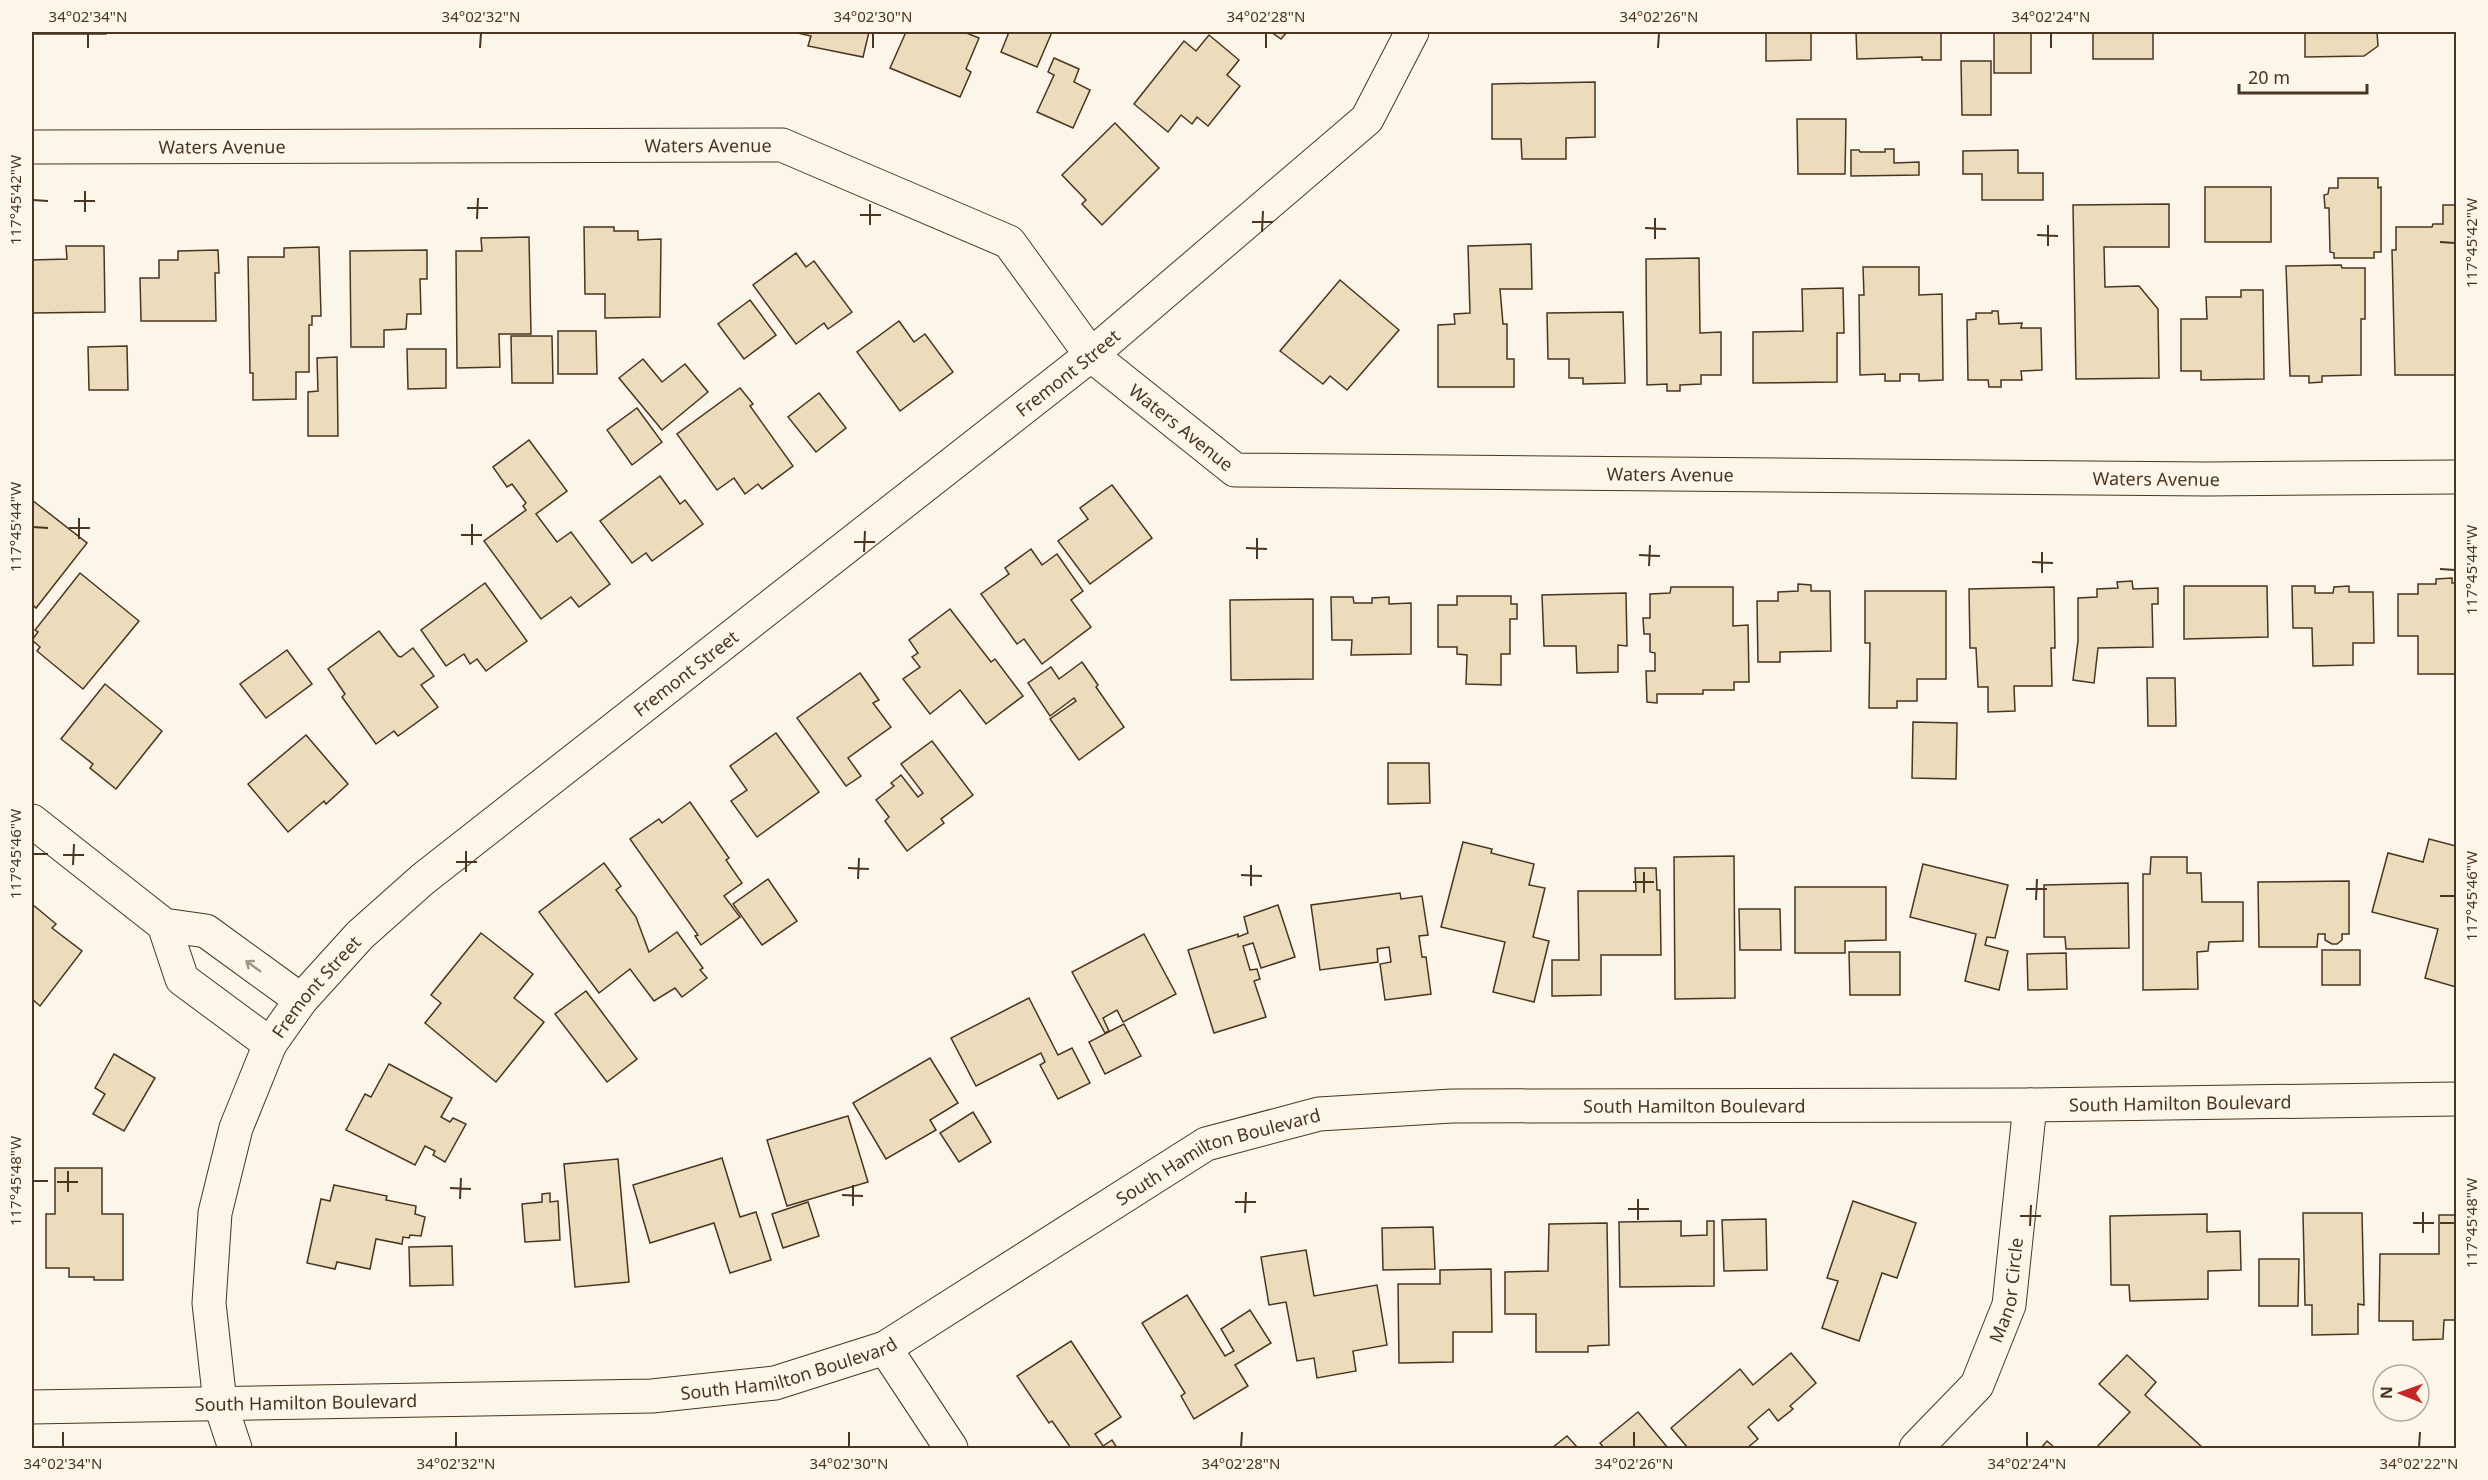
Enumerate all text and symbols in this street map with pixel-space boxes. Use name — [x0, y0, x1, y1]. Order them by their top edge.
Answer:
text: 34°02'34"N — [49, 6, 127, 26]
text: 34°02'32"N — [442, 6, 520, 26]
text: 34°02'30"N — [834, 6, 912, 26]
text: 34°02'28"N — [1227, 6, 1305, 26]
text: 34°02'26"N — [1620, 6, 1698, 26]
text: 34°02'24"N — [2012, 6, 2090, 26]
scale bar — [2239, 57, 2366, 95]
text: 20 m — [2248, 65, 2290, 89]
street label: Waters Avenue — [644, 133, 772, 157]
street label: Waters Avenue — [158, 134, 286, 159]
text: 117°45'42"W — [5, 155, 25, 245]
text: 117°45'42"W — [2461, 198, 2481, 288]
street label: Fremont Street — [1011, 323, 1125, 422]
street label: Waters Avenue — [1124, 378, 1238, 476]
street label: Waters Avenue — [1607, 461, 1734, 487]
street label: Waters Avenue — [2093, 466, 2220, 491]
text: 117°45'44"W — [5, 482, 25, 572]
text: 117°45'44"W — [2461, 525, 2481, 615]
street label: Fremont Street — [628, 624, 743, 722]
text: 117°45'46"W — [5, 809, 25, 899]
text: 117°45'46"W — [2461, 851, 2481, 941]
street label: Fremont Street — [266, 930, 366, 1043]
one-way arrow — [246, 960, 262, 972]
street label: South Hamilton Boulevard — [2069, 1089, 2292, 1116]
street label: South Hamilton Boulevard — [1583, 1093, 1806, 1118]
street label: South Hamilton Boulevard — [1111, 1102, 1323, 1210]
text: 117°45'48"W — [5, 1136, 25, 1226]
text: 117°45'48"W — [2461, 1178, 2481, 1268]
street label: Manor Circle — [1983, 1236, 2028, 1346]
street label: South Hamilton Boulevard — [679, 1331, 902, 1405]
north arrow — [2371, 1363, 2431, 1423]
text: N — [2375, 1386, 2397, 1399]
street label: South Hamilton Boulevard — [194, 1388, 417, 1416]
text: 34°02'34"N — [24, 1453, 102, 1473]
text: 34°02'32"N — [417, 1453, 495, 1473]
text: 34°02'30"N — [810, 1453, 888, 1473]
text: 34°02'28"N — [1202, 1453, 1280, 1473]
text: 34°02'26"N — [1595, 1453, 1673, 1473]
text: 34°02'24"N — [1988, 1453, 2066, 1473]
text: 34°02'22"N — [2380, 1453, 2458, 1473]

